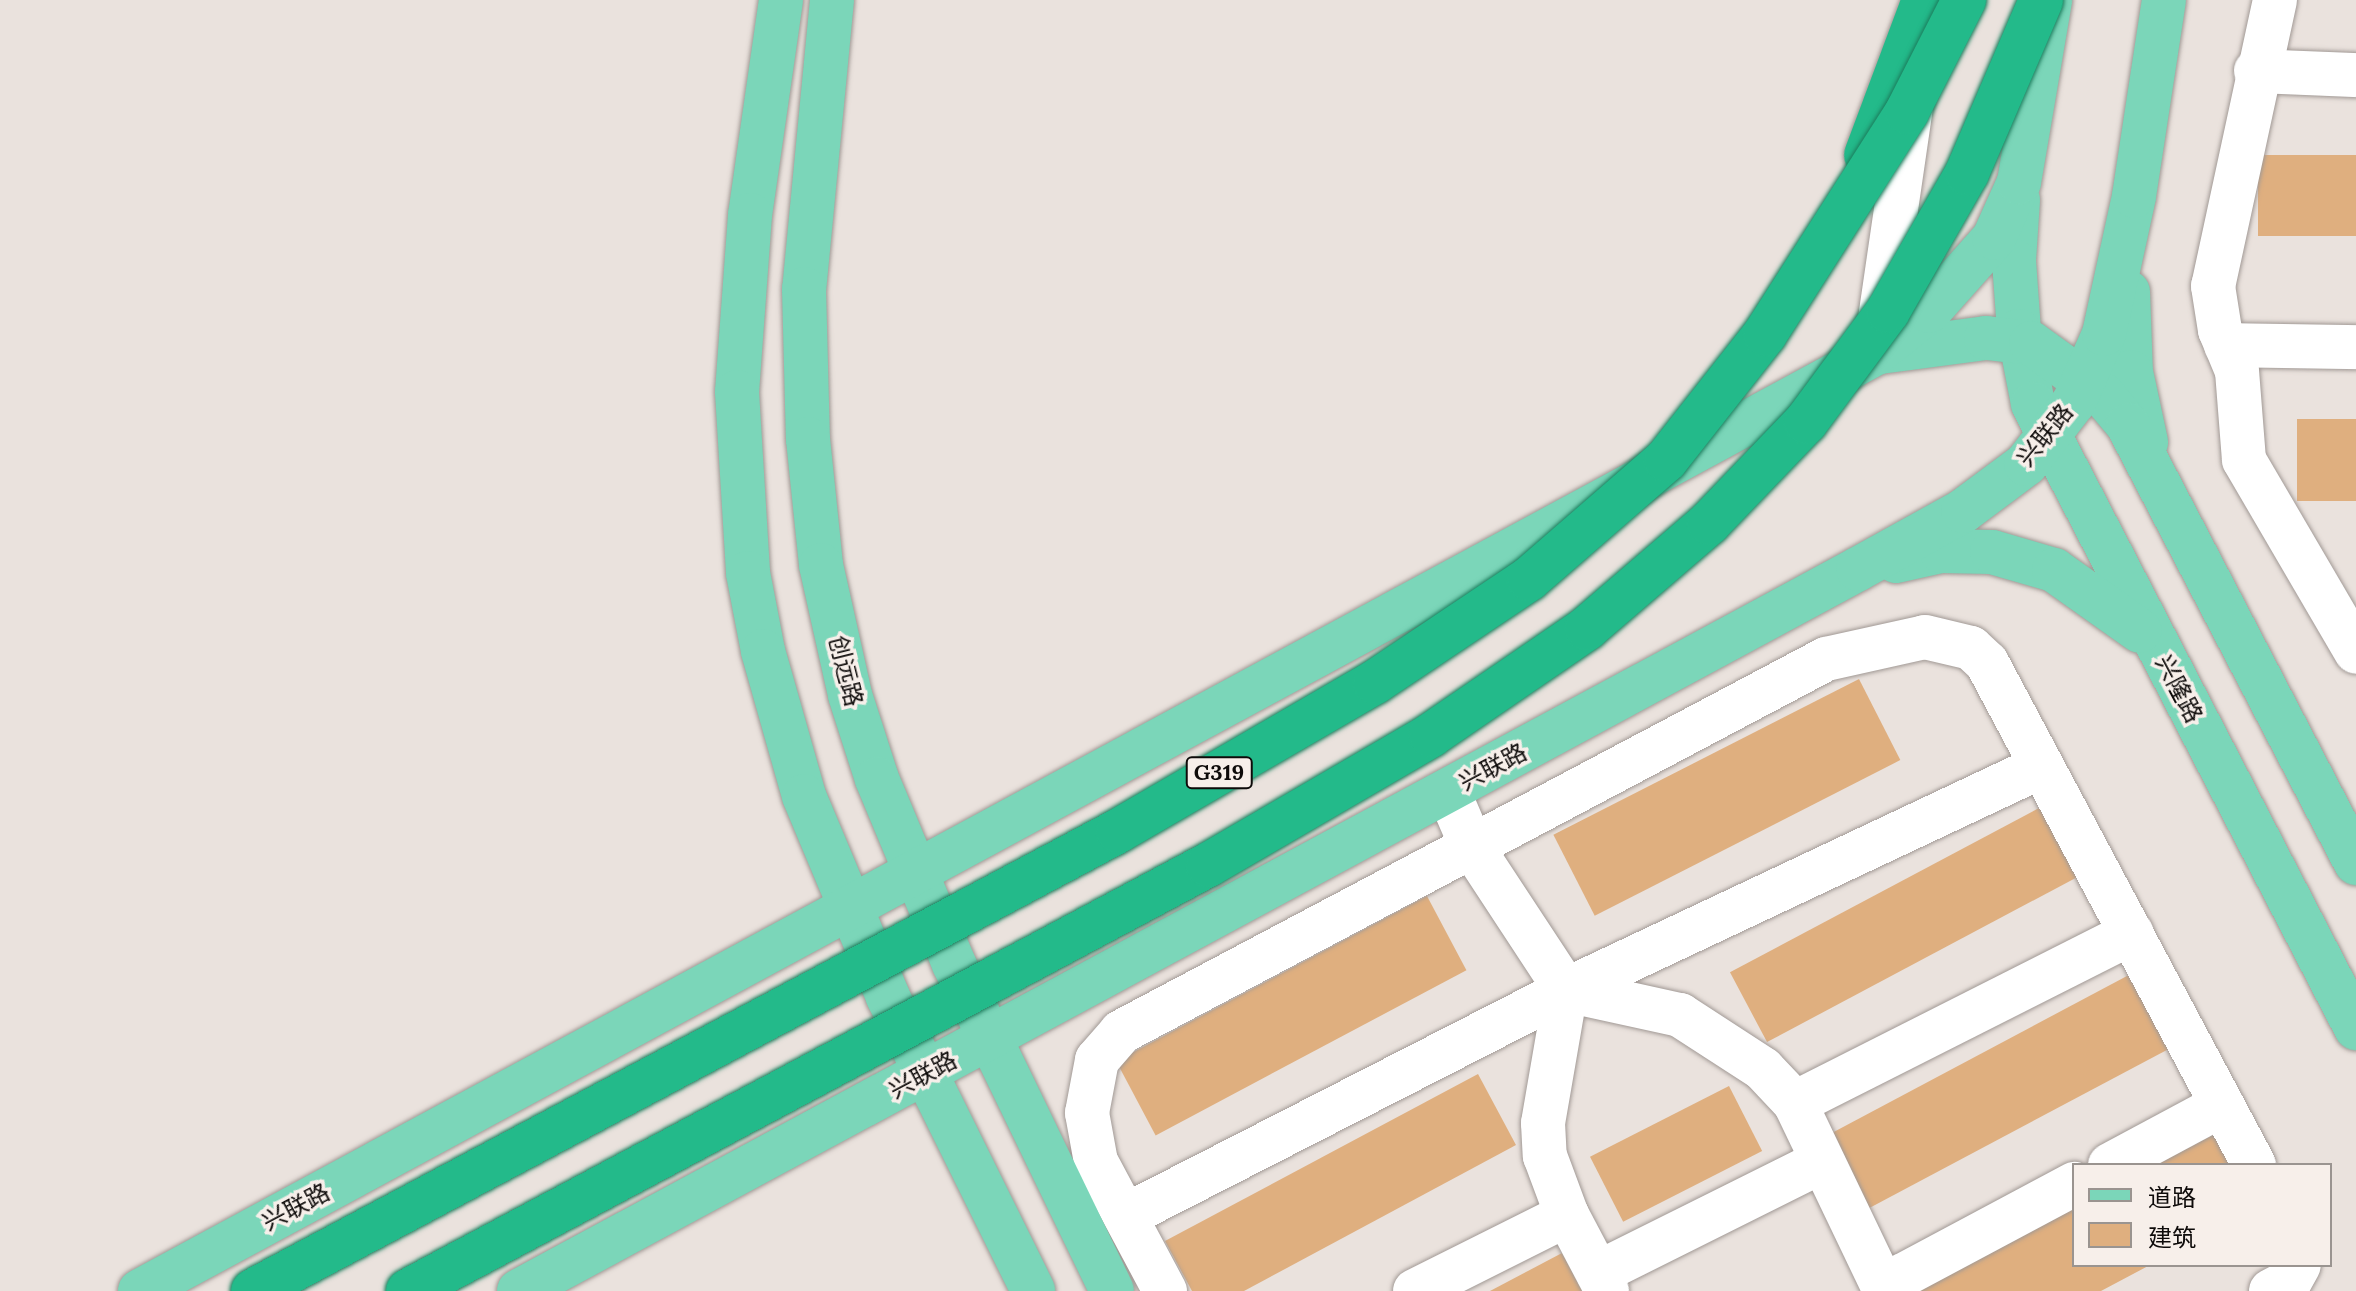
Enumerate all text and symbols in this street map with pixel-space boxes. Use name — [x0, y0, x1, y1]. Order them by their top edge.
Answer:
street label: 兴联路 — [2011, 398, 2079, 472]
street label: 创远路 — [823, 633, 869, 709]
street label: 兴隆路 — [2149, 650, 2209, 728]
street label: 兴联路 — [1454, 737, 1532, 797]
road number: G319 — [1185, 755, 1253, 791]
street label: 兴联路 — [884, 1045, 962, 1105]
legend — [2072, 1163, 2332, 1267]
street label: 兴联路 — [257, 1177, 335, 1237]
text: 道路 — [2148, 1182, 2196, 1213]
text: 建筑 — [2148, 1222, 2196, 1253]

